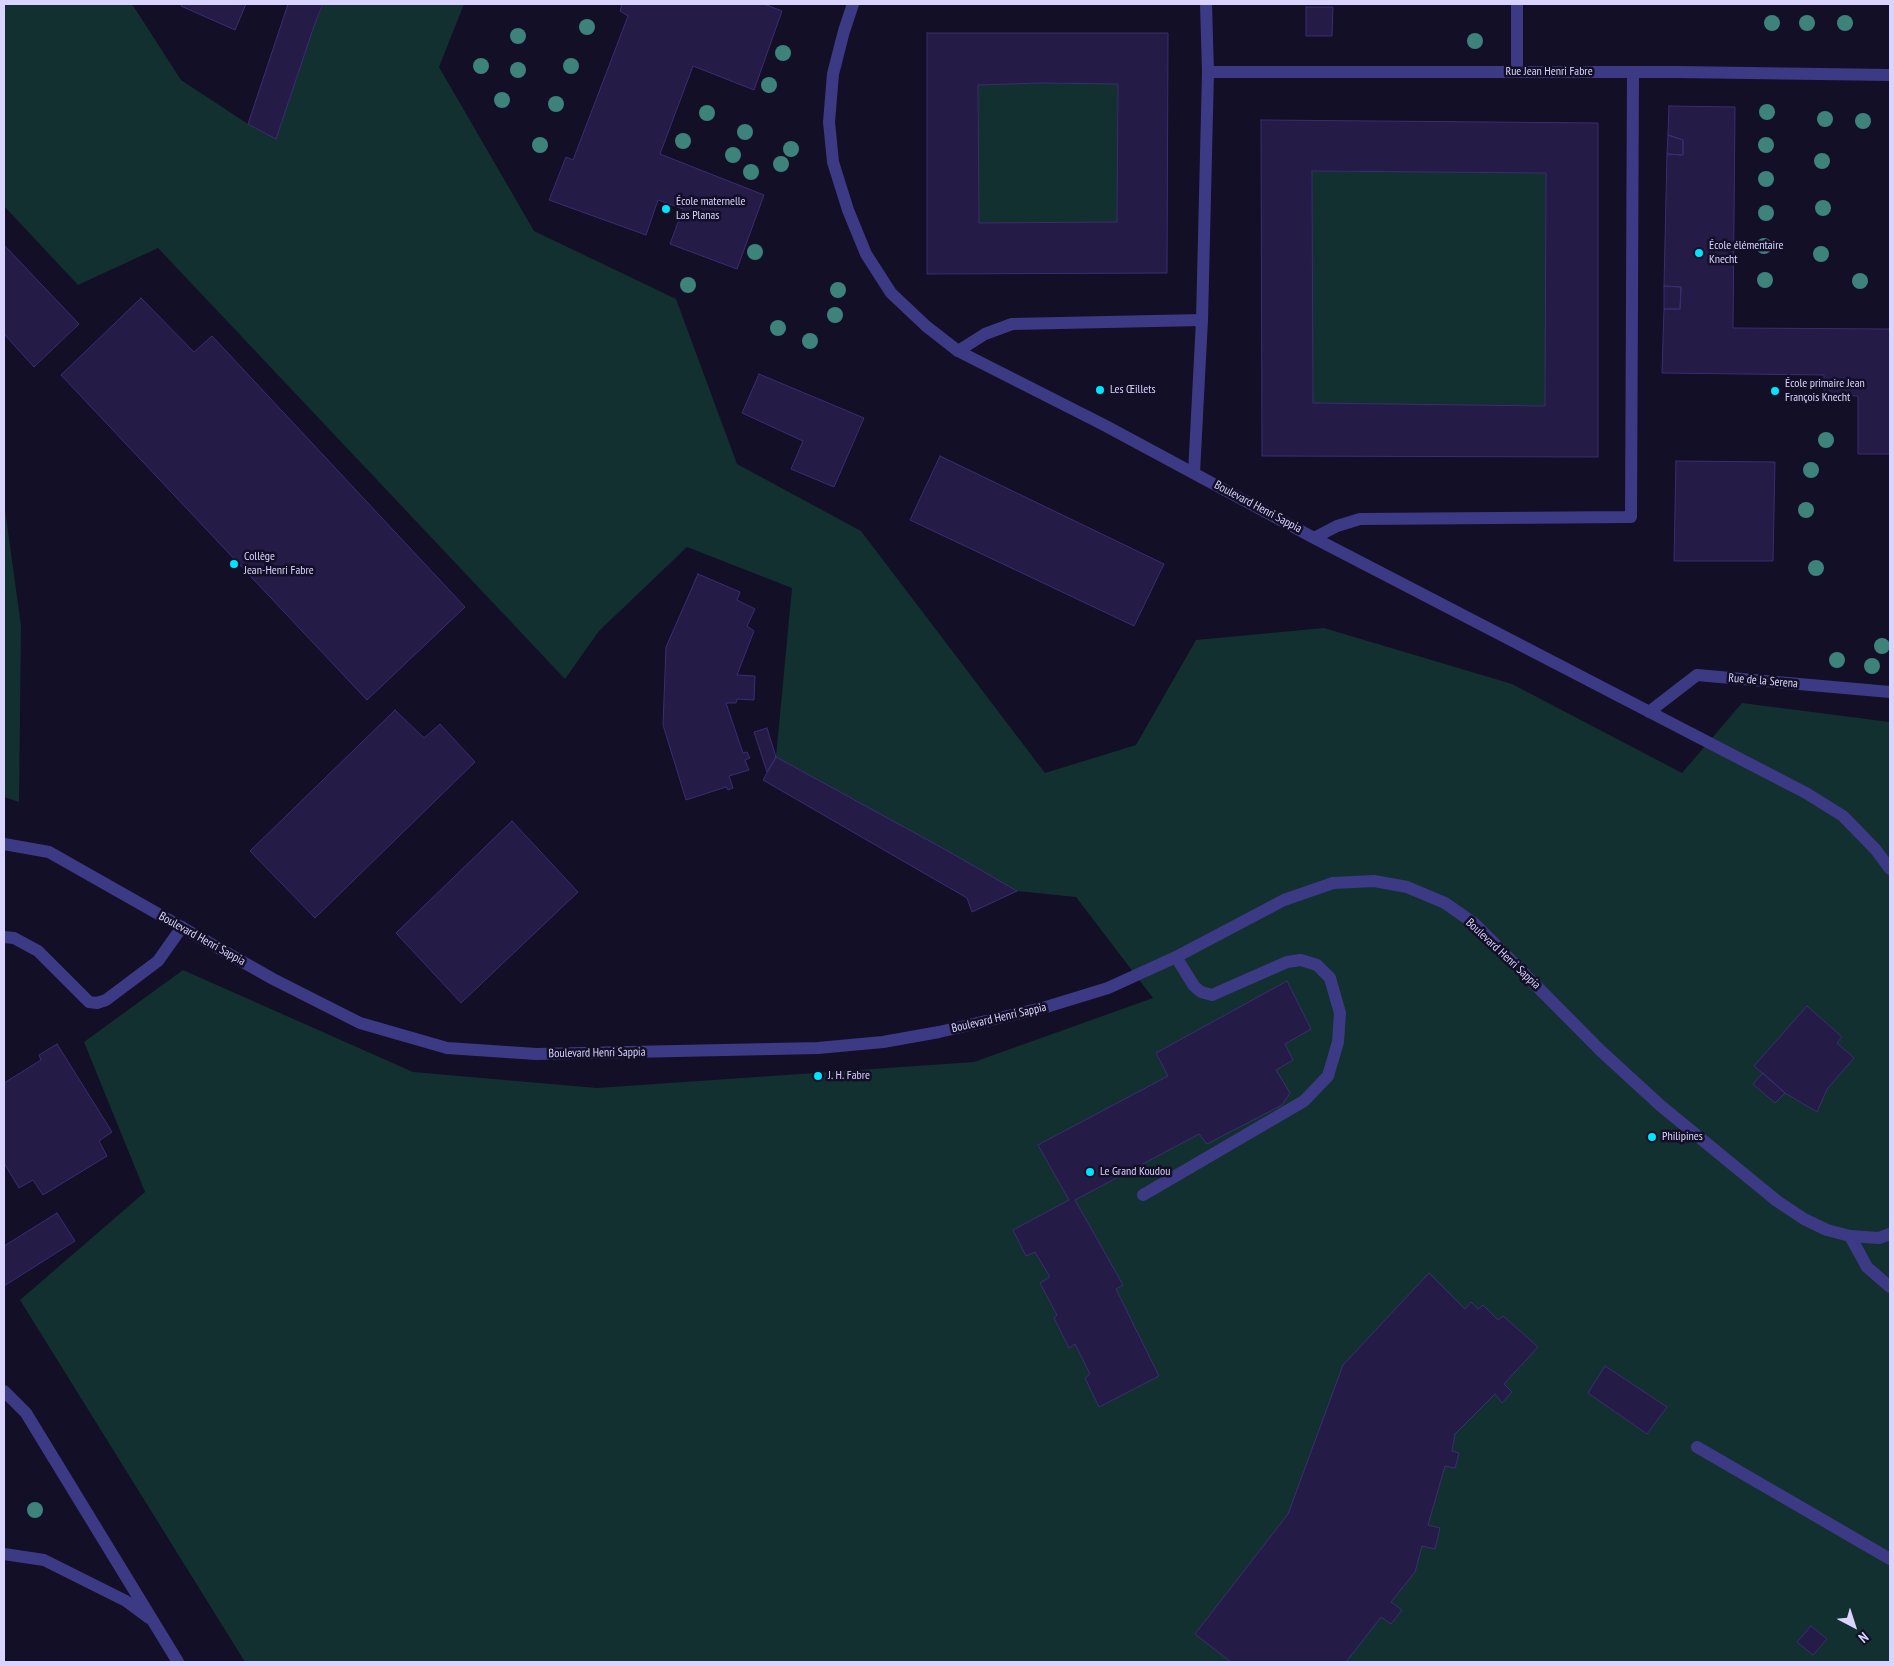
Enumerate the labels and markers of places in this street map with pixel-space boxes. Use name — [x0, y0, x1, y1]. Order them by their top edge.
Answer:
place label: École maternelle Las Planas — [676, 195, 746, 223]
marker: École maternelle Las Planas — [660, 203, 672, 215]
place label: École élémentaire Knecht — [1709, 239, 1783, 267]
marker: École élémentaire Knecht — [1693, 247, 1705, 259]
place label: École primaire Jean François Knecht — [1785, 377, 1865, 405]
place label: Les Œillets — [1110, 383, 1155, 397]
marker: Les Œillets — [1094, 384, 1106, 396]
marker: École primaire Jean François Knecht — [1769, 385, 1781, 397]
place label: Collège Jean-Henri Fabre — [244, 550, 314, 578]
marker: Collège Jean-Henri Fabre — [228, 558, 240, 570]
place label: J. H. Fabre — [828, 1069, 870, 1083]
marker: J. H. Fabre — [812, 1070, 824, 1082]
place label: Philipines — [1662, 1130, 1703, 1144]
marker: Philipines — [1646, 1131, 1658, 1143]
place label: Le Grand Koudou — [1100, 1165, 1170, 1179]
marker: Le Grand Koudou — [1084, 1166, 1096, 1178]

